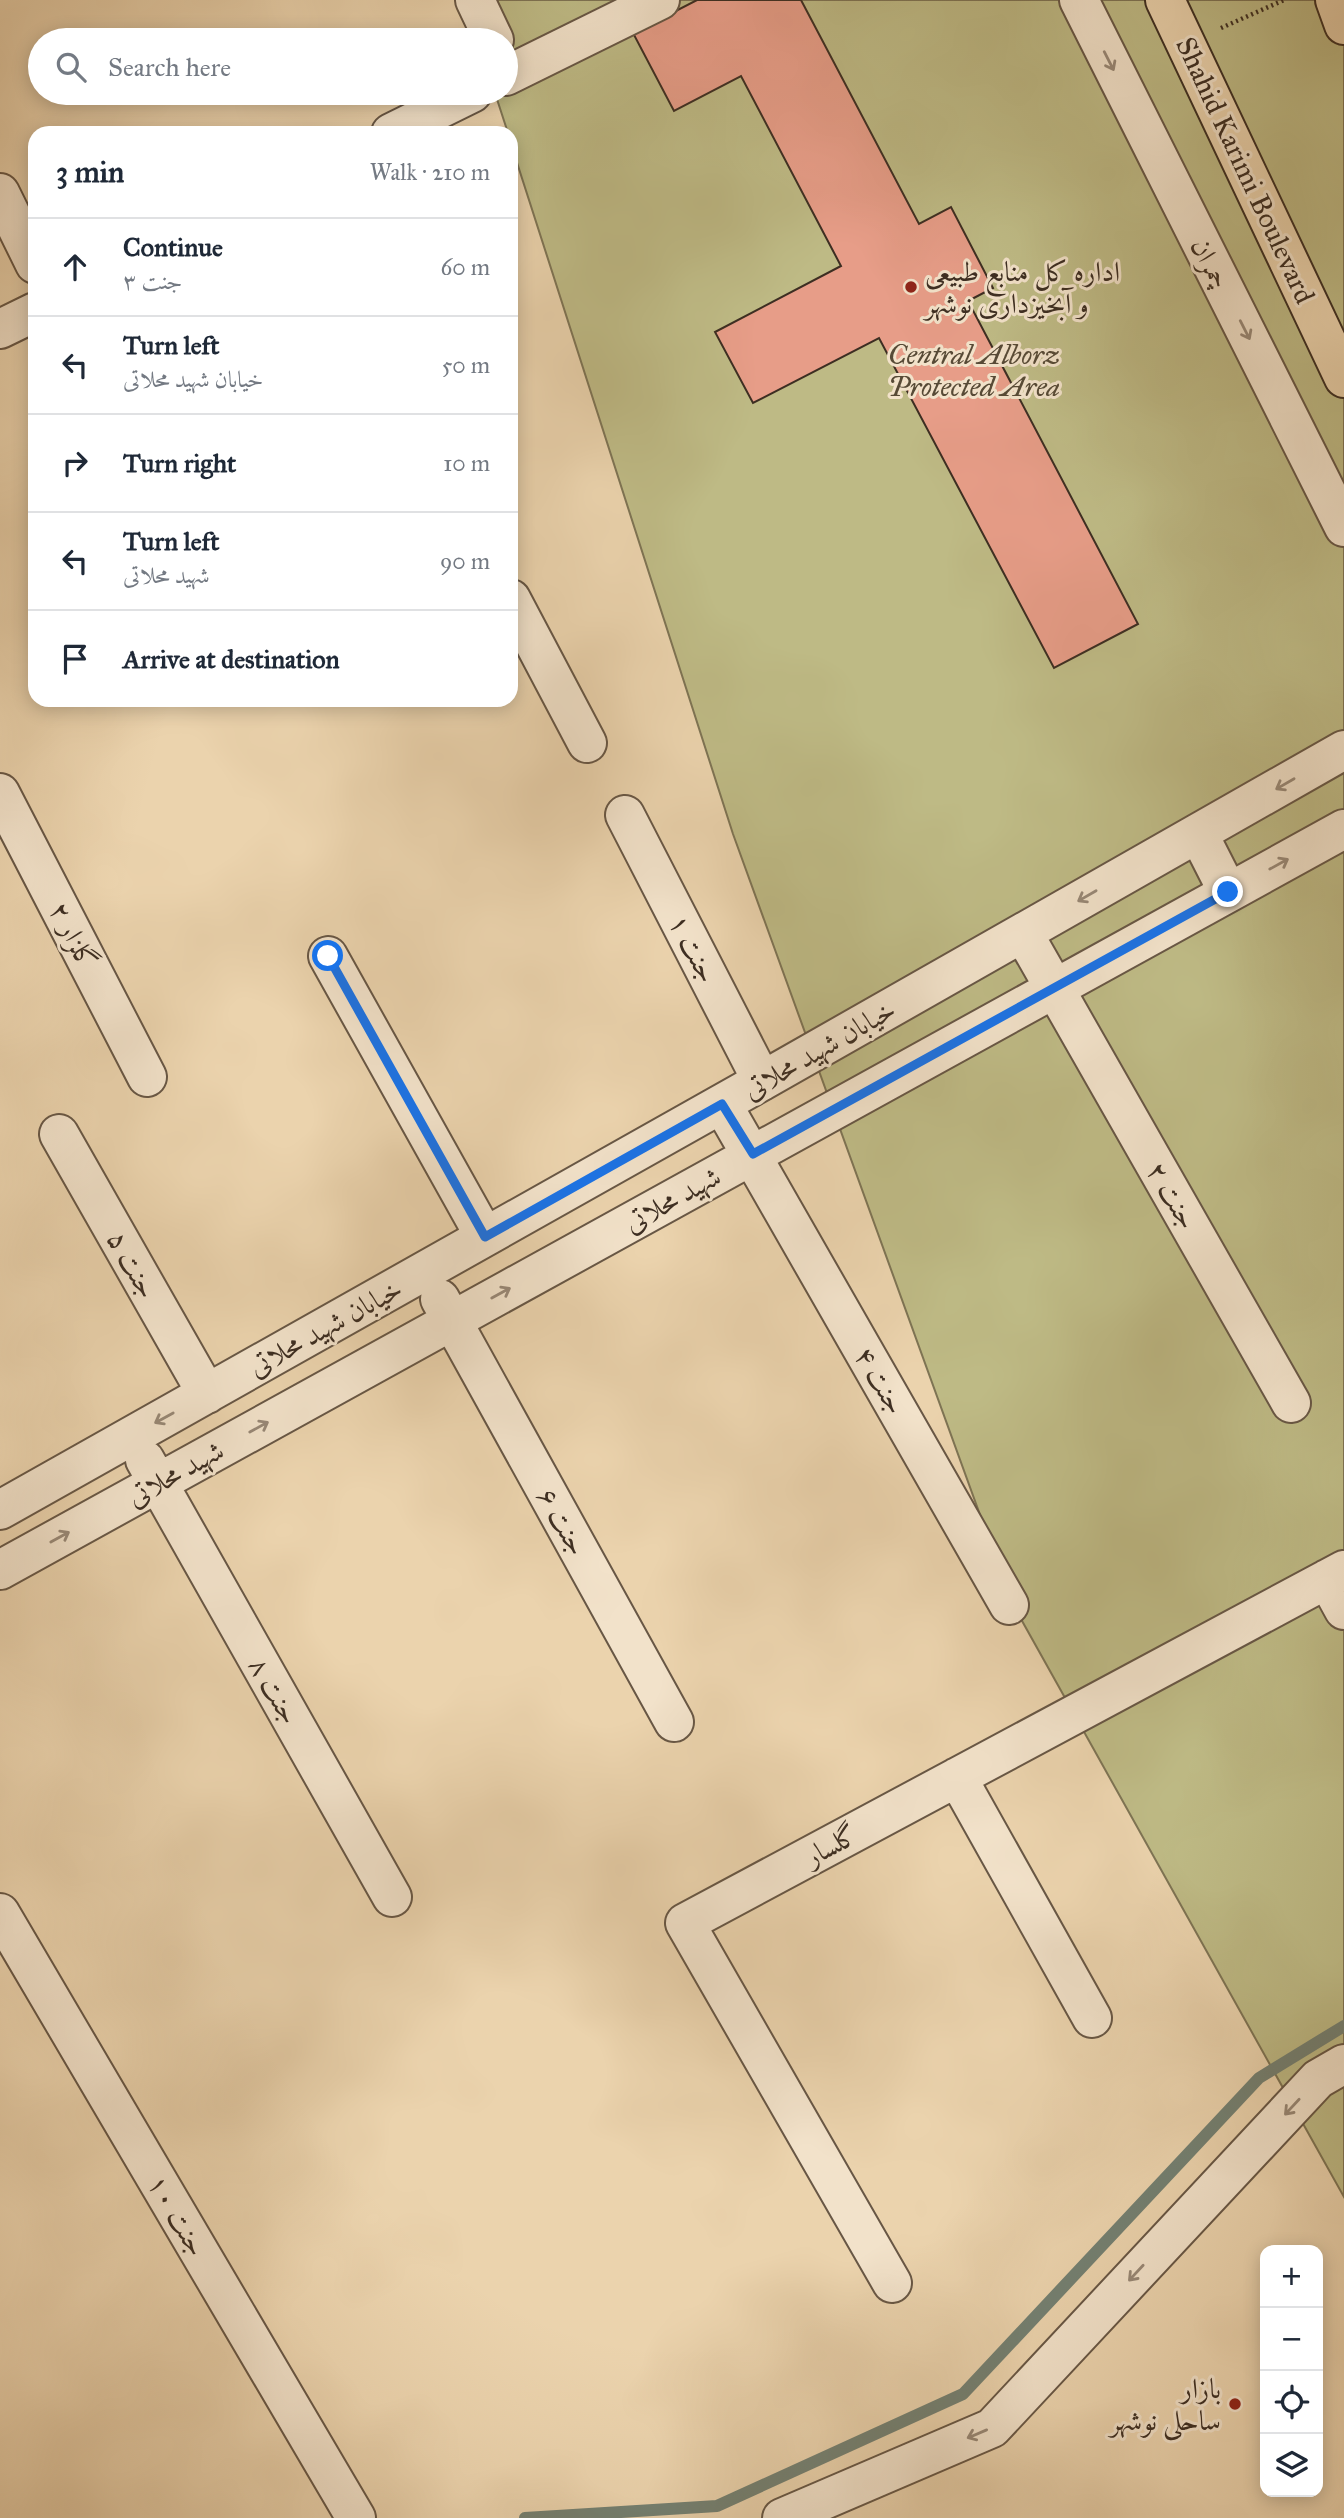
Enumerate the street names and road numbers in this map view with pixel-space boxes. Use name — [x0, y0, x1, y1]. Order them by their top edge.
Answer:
street label: Shahid Karimi Boulevard — [1168, 31, 1323, 309]
street label: چمران — [1183, 232, 1238, 294]
street label: گلزار ۲ — [42, 896, 105, 975]
street label: جنت ۱ — [662, 908, 726, 988]
street label: خیابان شهید محلاتی — [737, 992, 902, 1108]
street label: جنت ۲ — [1139, 1155, 1206, 1235]
street label: شهید محلاتی — [618, 1159, 727, 1241]
street label: جنت ۵ — [100, 1224, 165, 1304]
street label: خیابان شهید محلاتی — [242, 1271, 409, 1385]
street label: جنت ۴ — [847, 1340, 914, 1420]
street label: شهید محلاتی — [121, 1433, 230, 1515]
street label: جنت ۶ — [530, 1481, 595, 1561]
street label: جنت ۸ — [241, 1650, 308, 1730]
street label: گلسار — [796, 1817, 864, 1875]
street label: جنت ۱۰ — [140, 2168, 215, 2262]

